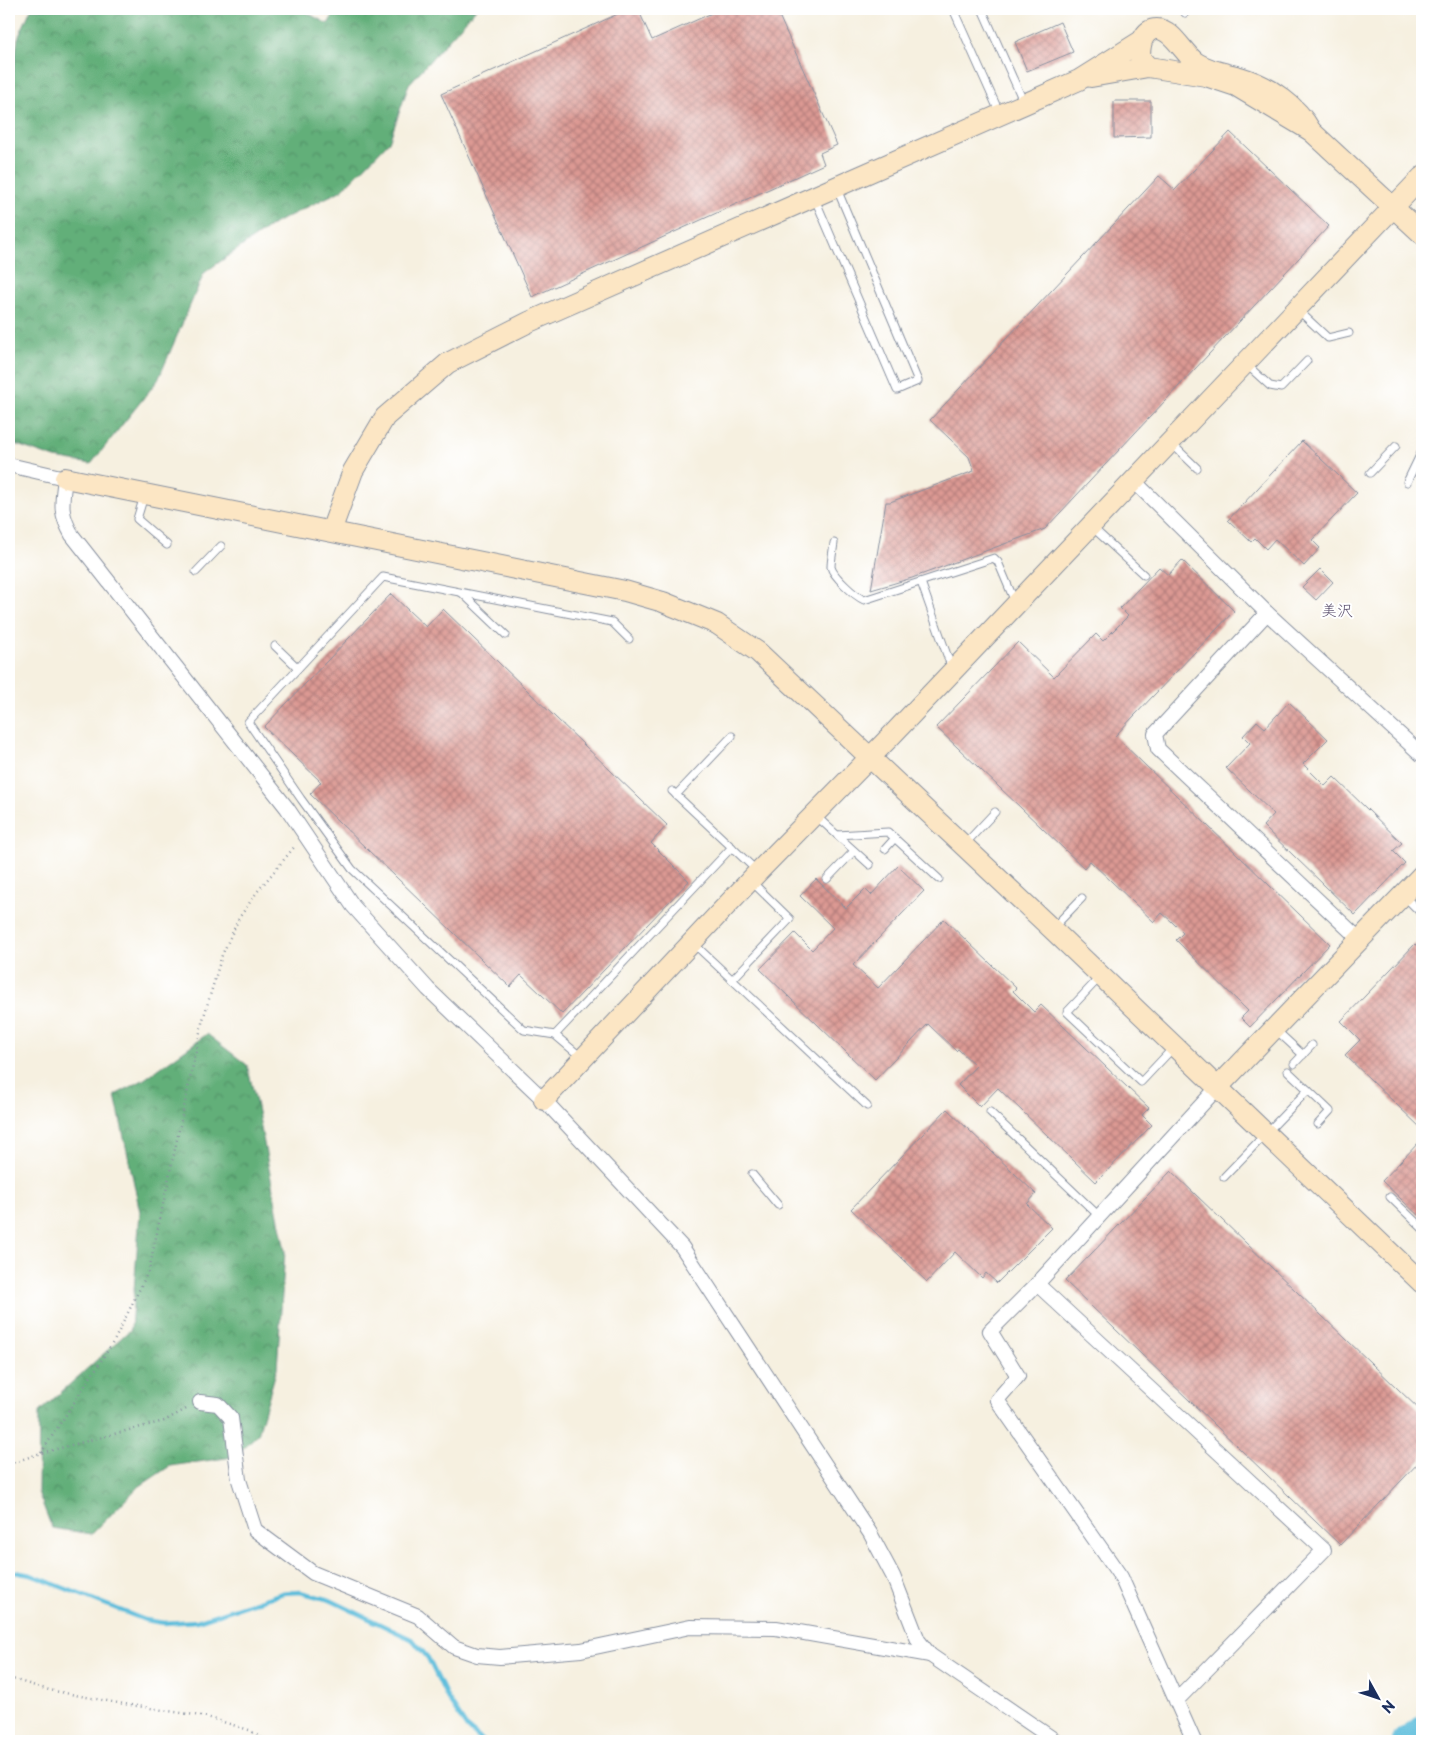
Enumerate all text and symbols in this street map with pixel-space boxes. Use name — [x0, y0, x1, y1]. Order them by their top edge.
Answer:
district label: 美沢 — [1321, 597, 1353, 621]
north arrow — [1354, 1672, 1404, 1722]
text: N — [1377, 1696, 1400, 1718]

